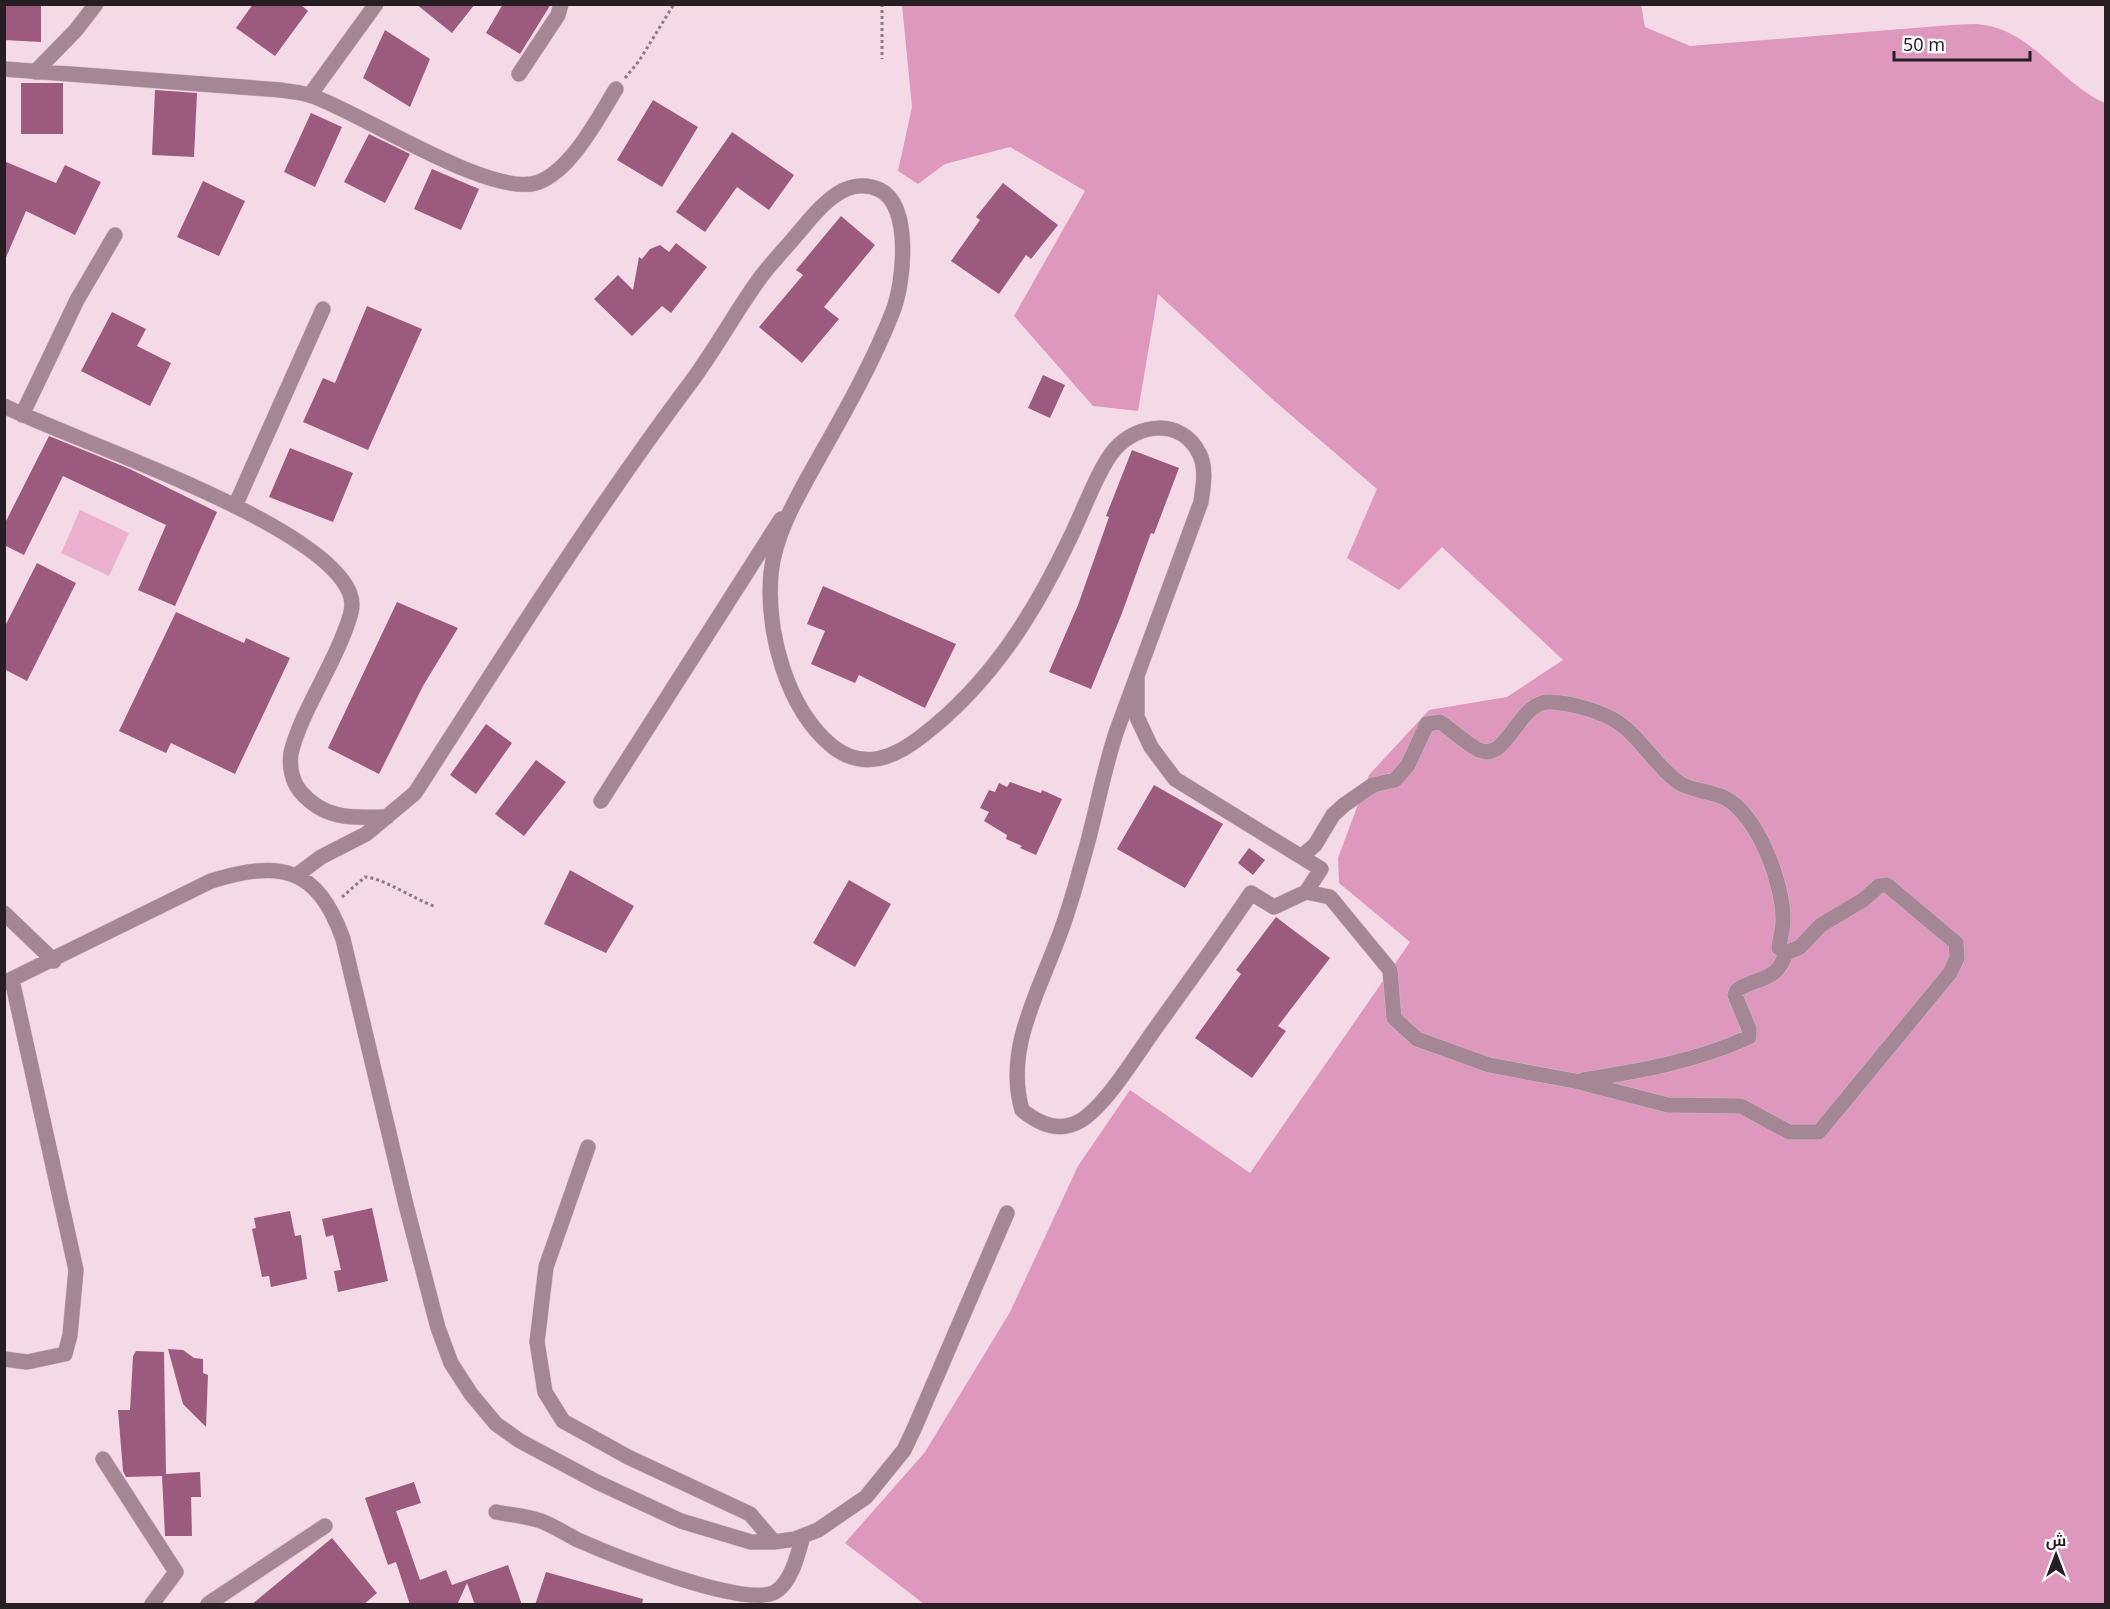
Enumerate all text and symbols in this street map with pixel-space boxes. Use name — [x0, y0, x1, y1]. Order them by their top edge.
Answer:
scale bar — [1894, 24, 2030, 62]
text: 50 m — [1903, 32, 1945, 56]
north arrow — [2026, 1525, 2086, 1585]
text: ش — [2046, 1529, 2066, 1551]

